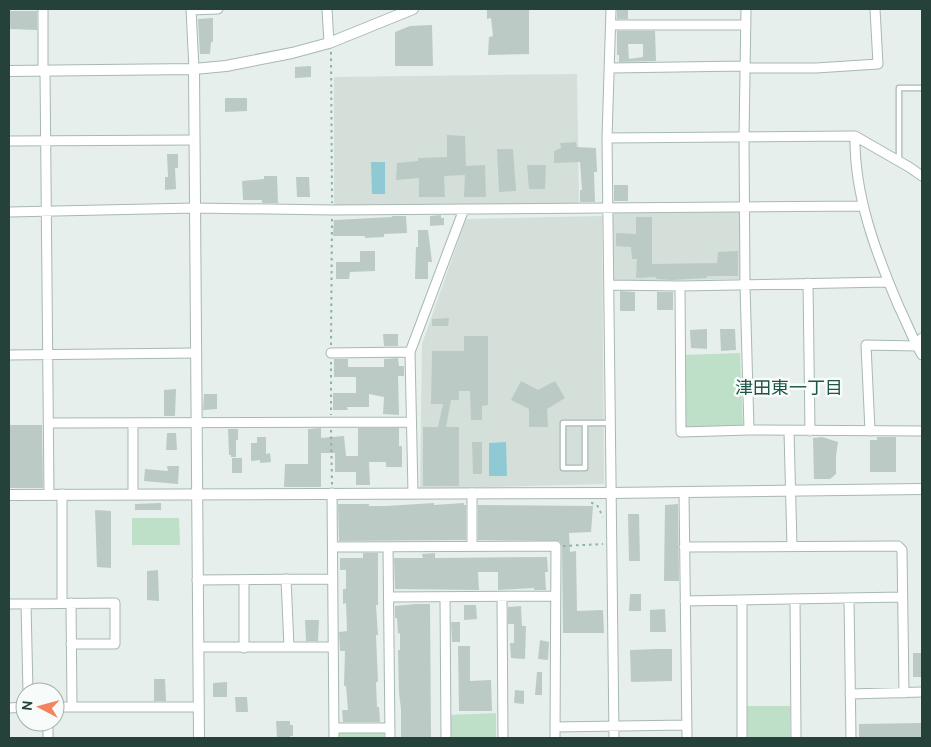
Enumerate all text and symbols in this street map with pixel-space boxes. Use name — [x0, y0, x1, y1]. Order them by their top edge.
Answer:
district label: 津田東一丁目 — [735, 377, 843, 399]
north arrow — [15, 682, 65, 732]
text: N — [18, 700, 37, 712]

